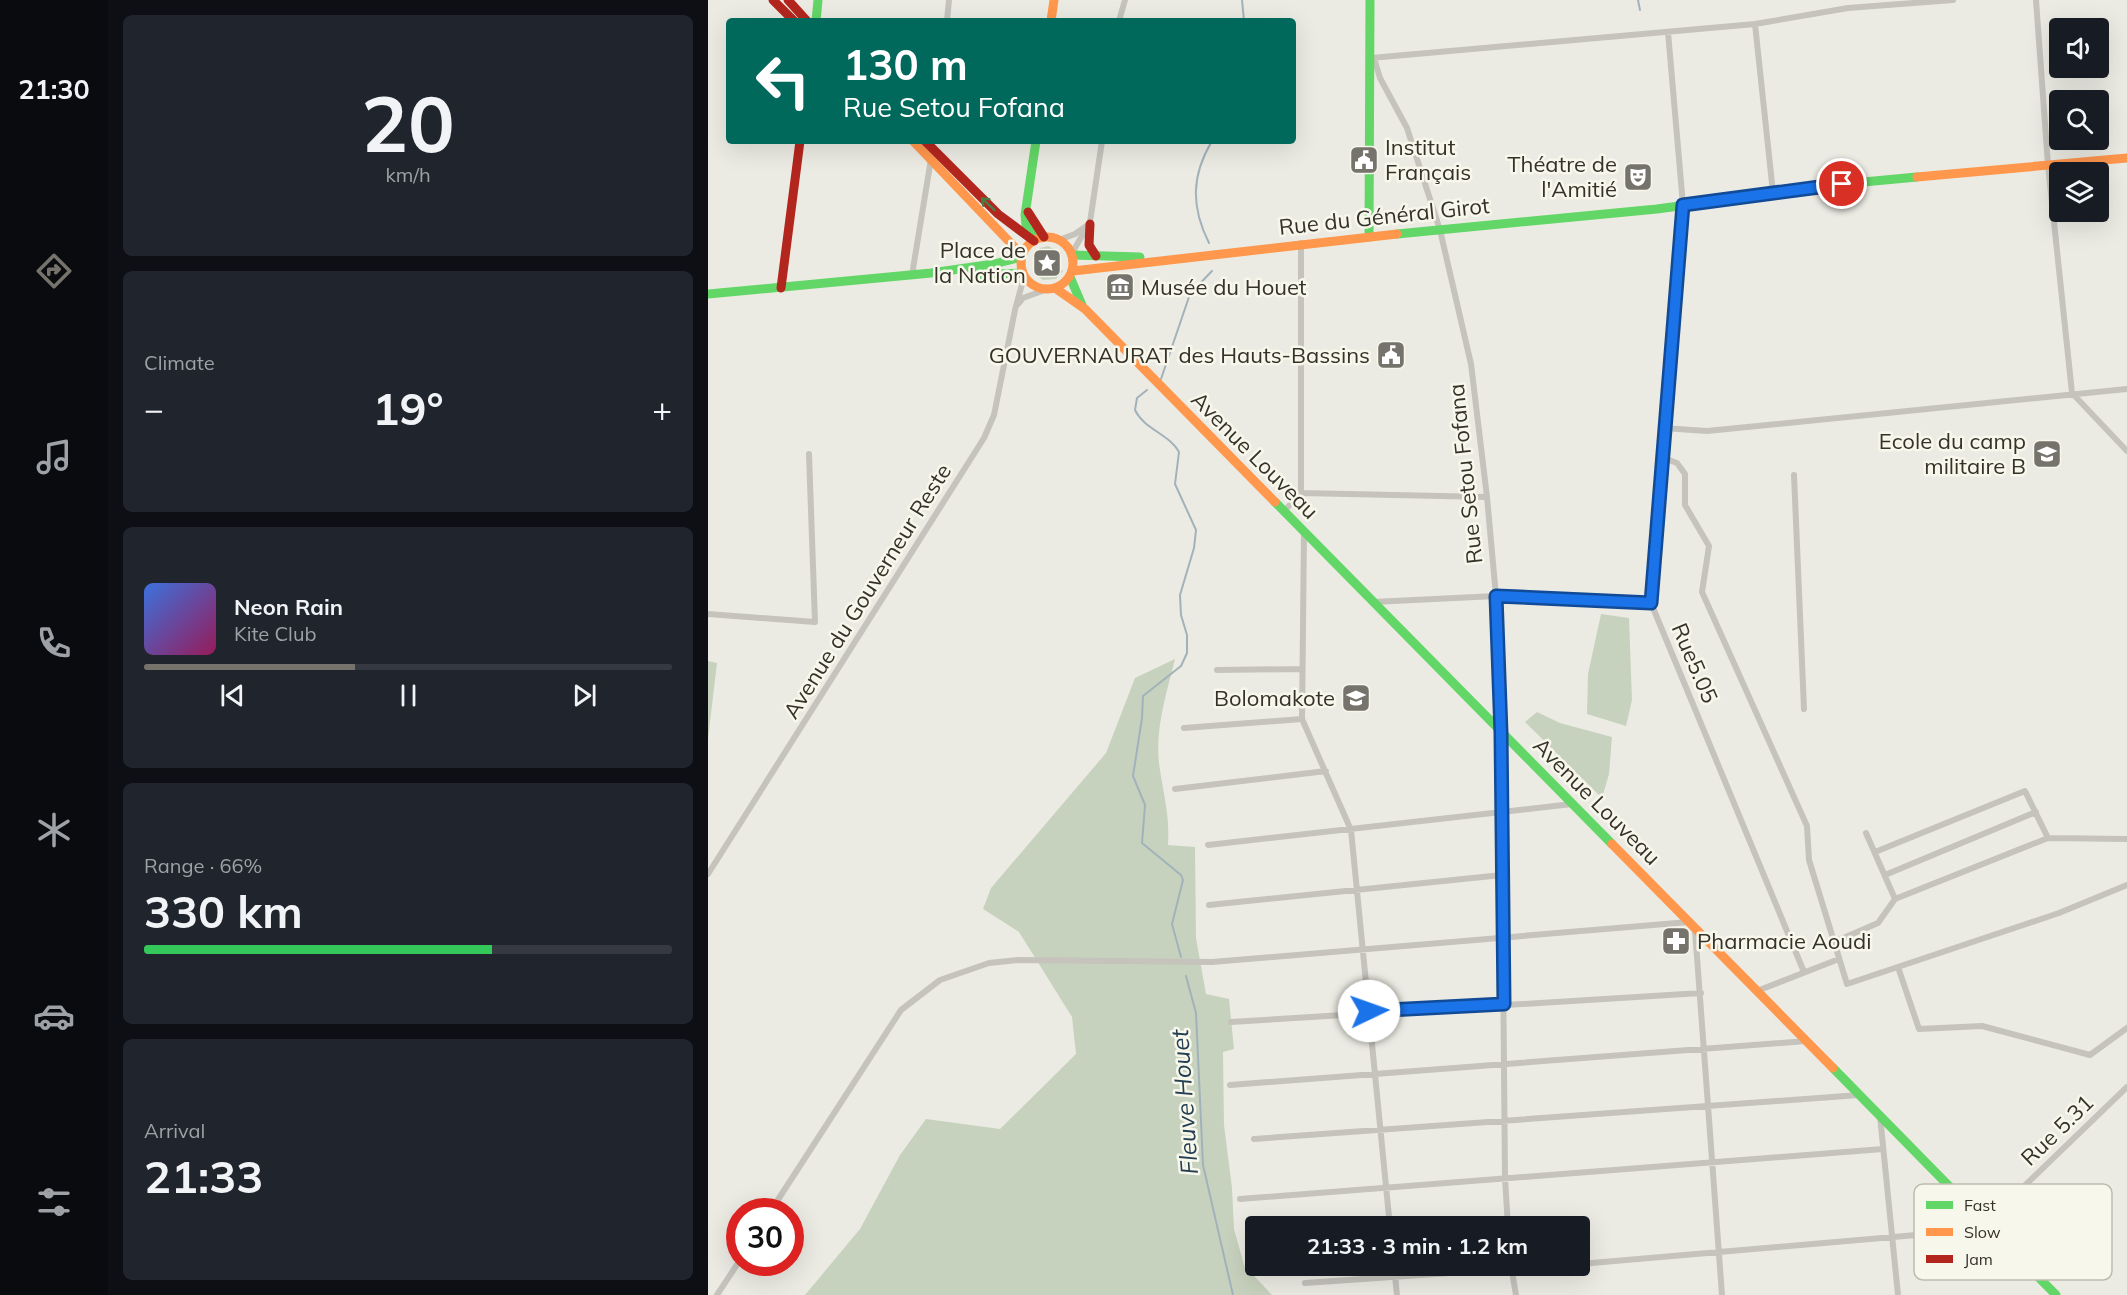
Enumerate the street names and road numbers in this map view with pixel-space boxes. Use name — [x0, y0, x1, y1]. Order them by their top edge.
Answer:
street label: Rue du Général Girot — [1277, 191, 1491, 241]
street label: Rue Setou Fofana — [1442, 383, 1488, 565]
street label: Avenue Louveau — [1185, 385, 1325, 525]
street label: Avenue du Gouverneur Reste — [777, 458, 957, 724]
street label: Rue5.05 — [1666, 619, 1724, 707]
street label: Avenue Louveau — [1527, 731, 1667, 871]
street label: Rue 5.31 — [2015, 1089, 2099, 1171]

